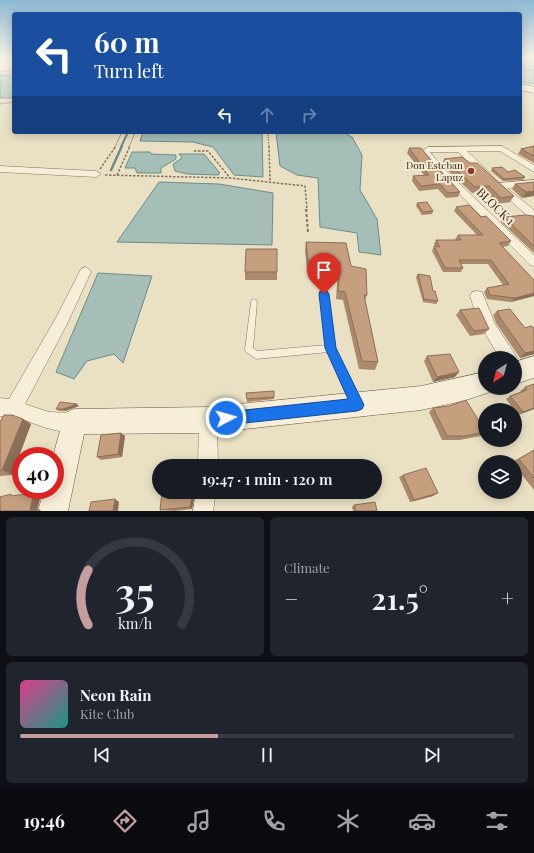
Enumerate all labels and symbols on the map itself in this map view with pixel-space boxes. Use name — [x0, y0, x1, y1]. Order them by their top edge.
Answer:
place label: Don Esteban Lapuz — [406, 158, 463, 184]
marker: Don Esteban Lapuz — [466, 166, 476, 176]
street label: BLOCK 1 — [474, 184, 519, 228]
pin — [307, 253, 341, 294]
north arrow — [478, 351, 522, 395]
position arrow — [205, 397, 247, 439]
speed limit sign: 40 — [12, 447, 64, 499]

